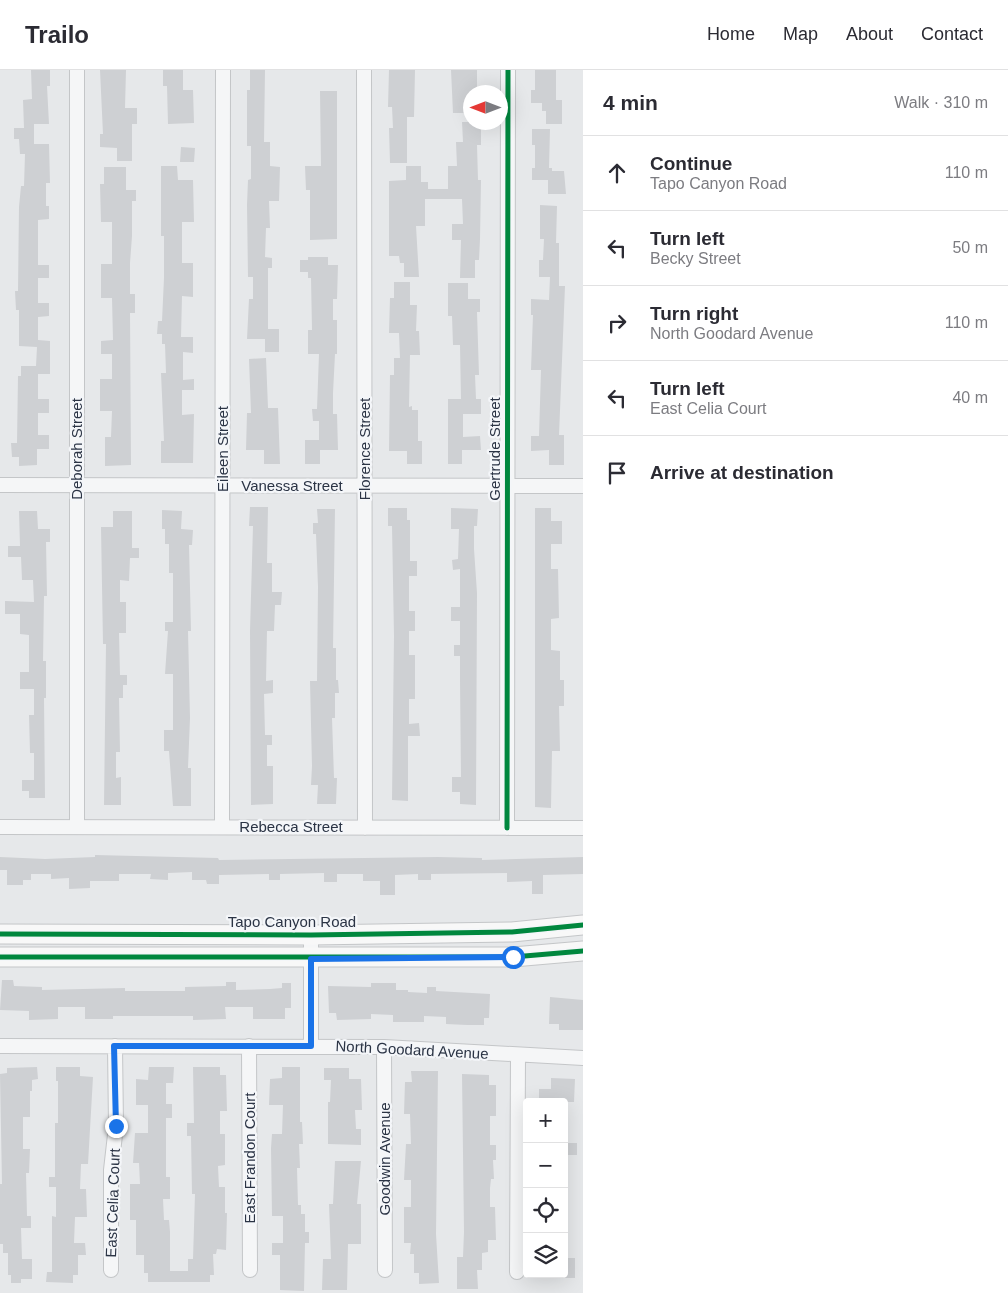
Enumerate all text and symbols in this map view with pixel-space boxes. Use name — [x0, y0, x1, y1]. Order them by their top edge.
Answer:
text: Trailo — [25, 21, 89, 48]
text: Home — [707, 24, 755, 44]
text: Map — [783, 24, 818, 44]
text: About — [846, 24, 893, 44]
text: Contact — [921, 24, 983, 44]
north arrow — [463, 85, 508, 130]
text: 4 min — [603, 91, 658, 114]
text: Walk · 310 m — [894, 94, 988, 111]
text: Continue — [650, 153, 732, 174]
icon: ahead — [603, 159, 631, 187]
text: 110 m — [945, 164, 988, 181]
text: Tapo Canyon Road — [650, 175, 787, 192]
text: Turn left — [650, 228, 725, 249]
icon: left — [603, 234, 631, 262]
text: 50 m — [952, 239, 988, 256]
text: Becky Street — [650, 250, 741, 267]
text: Turn right — [650, 303, 738, 324]
icon: right — [603, 309, 631, 337]
text: 110 m — [945, 314, 988, 331]
text: North Goodard Avenue — [650, 325, 813, 342]
text: Turn left — [650, 378, 725, 399]
icon: left — [603, 384, 631, 412]
text: 40 m — [952, 389, 988, 406]
street label: Gertrude Street — [486, 396, 503, 501]
street label: Deborah Street — [68, 397, 85, 500]
street label: Florence Street — [356, 397, 373, 500]
text: East Celia Court — [650, 400, 767, 417]
street label: Eileen Street — [214, 405, 231, 492]
icon: arrive — [603, 459, 631, 487]
text: Arrive at destination — [650, 462, 834, 483]
street label: Vanessa Street — [241, 477, 344, 494]
street label: Rebecca Street — [239, 818, 344, 835]
street label: Tapo Canyon Road — [228, 913, 356, 930]
route start — [502, 946, 525, 969]
street label: North Goodard Avenue — [335, 1037, 489, 1062]
street label: East Frandon Court — [241, 1092, 258, 1223]
map controls — [523, 1098, 568, 1278]
button: + — [523, 1098, 568, 1143]
street label: Goodwin Avenue — [376, 1102, 393, 1216]
route end — [105, 1115, 128, 1138]
button: − — [523, 1143, 568, 1188]
street label: East Celia Court — [102, 1147, 123, 1258]
button: locate — [523, 1188, 568, 1233]
button: layers — [523, 1233, 568, 1278]

